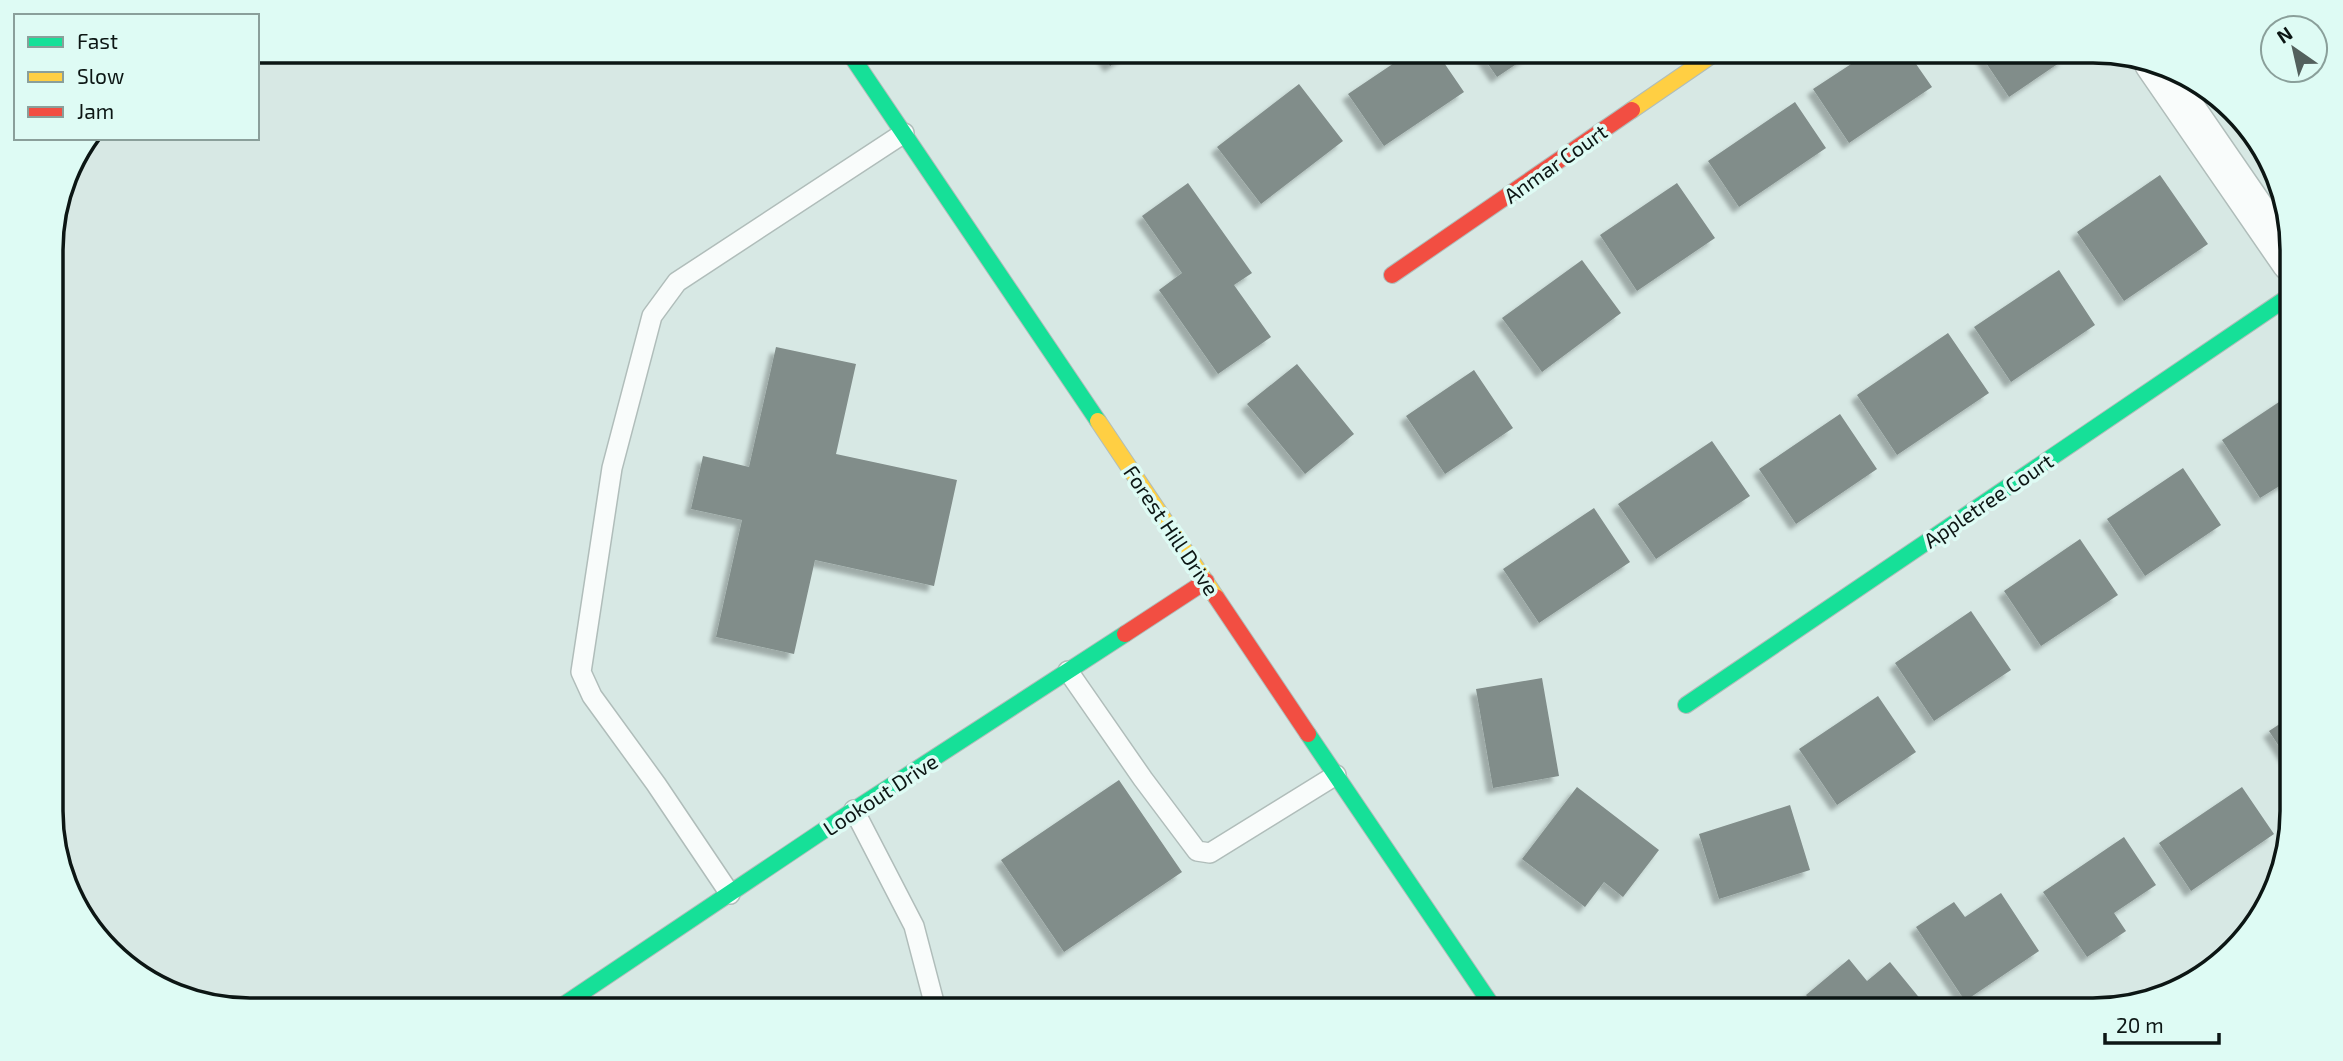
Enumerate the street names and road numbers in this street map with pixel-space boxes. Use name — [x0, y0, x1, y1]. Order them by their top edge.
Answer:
street label: Anmar Court — [1499, 118, 1611, 208]
street label: Appletree Court — [1919, 448, 2057, 552]
street label: Forest Hill Drive — [1119, 460, 1225, 600]
street label: Lookout Drive — [818, 748, 942, 840]

